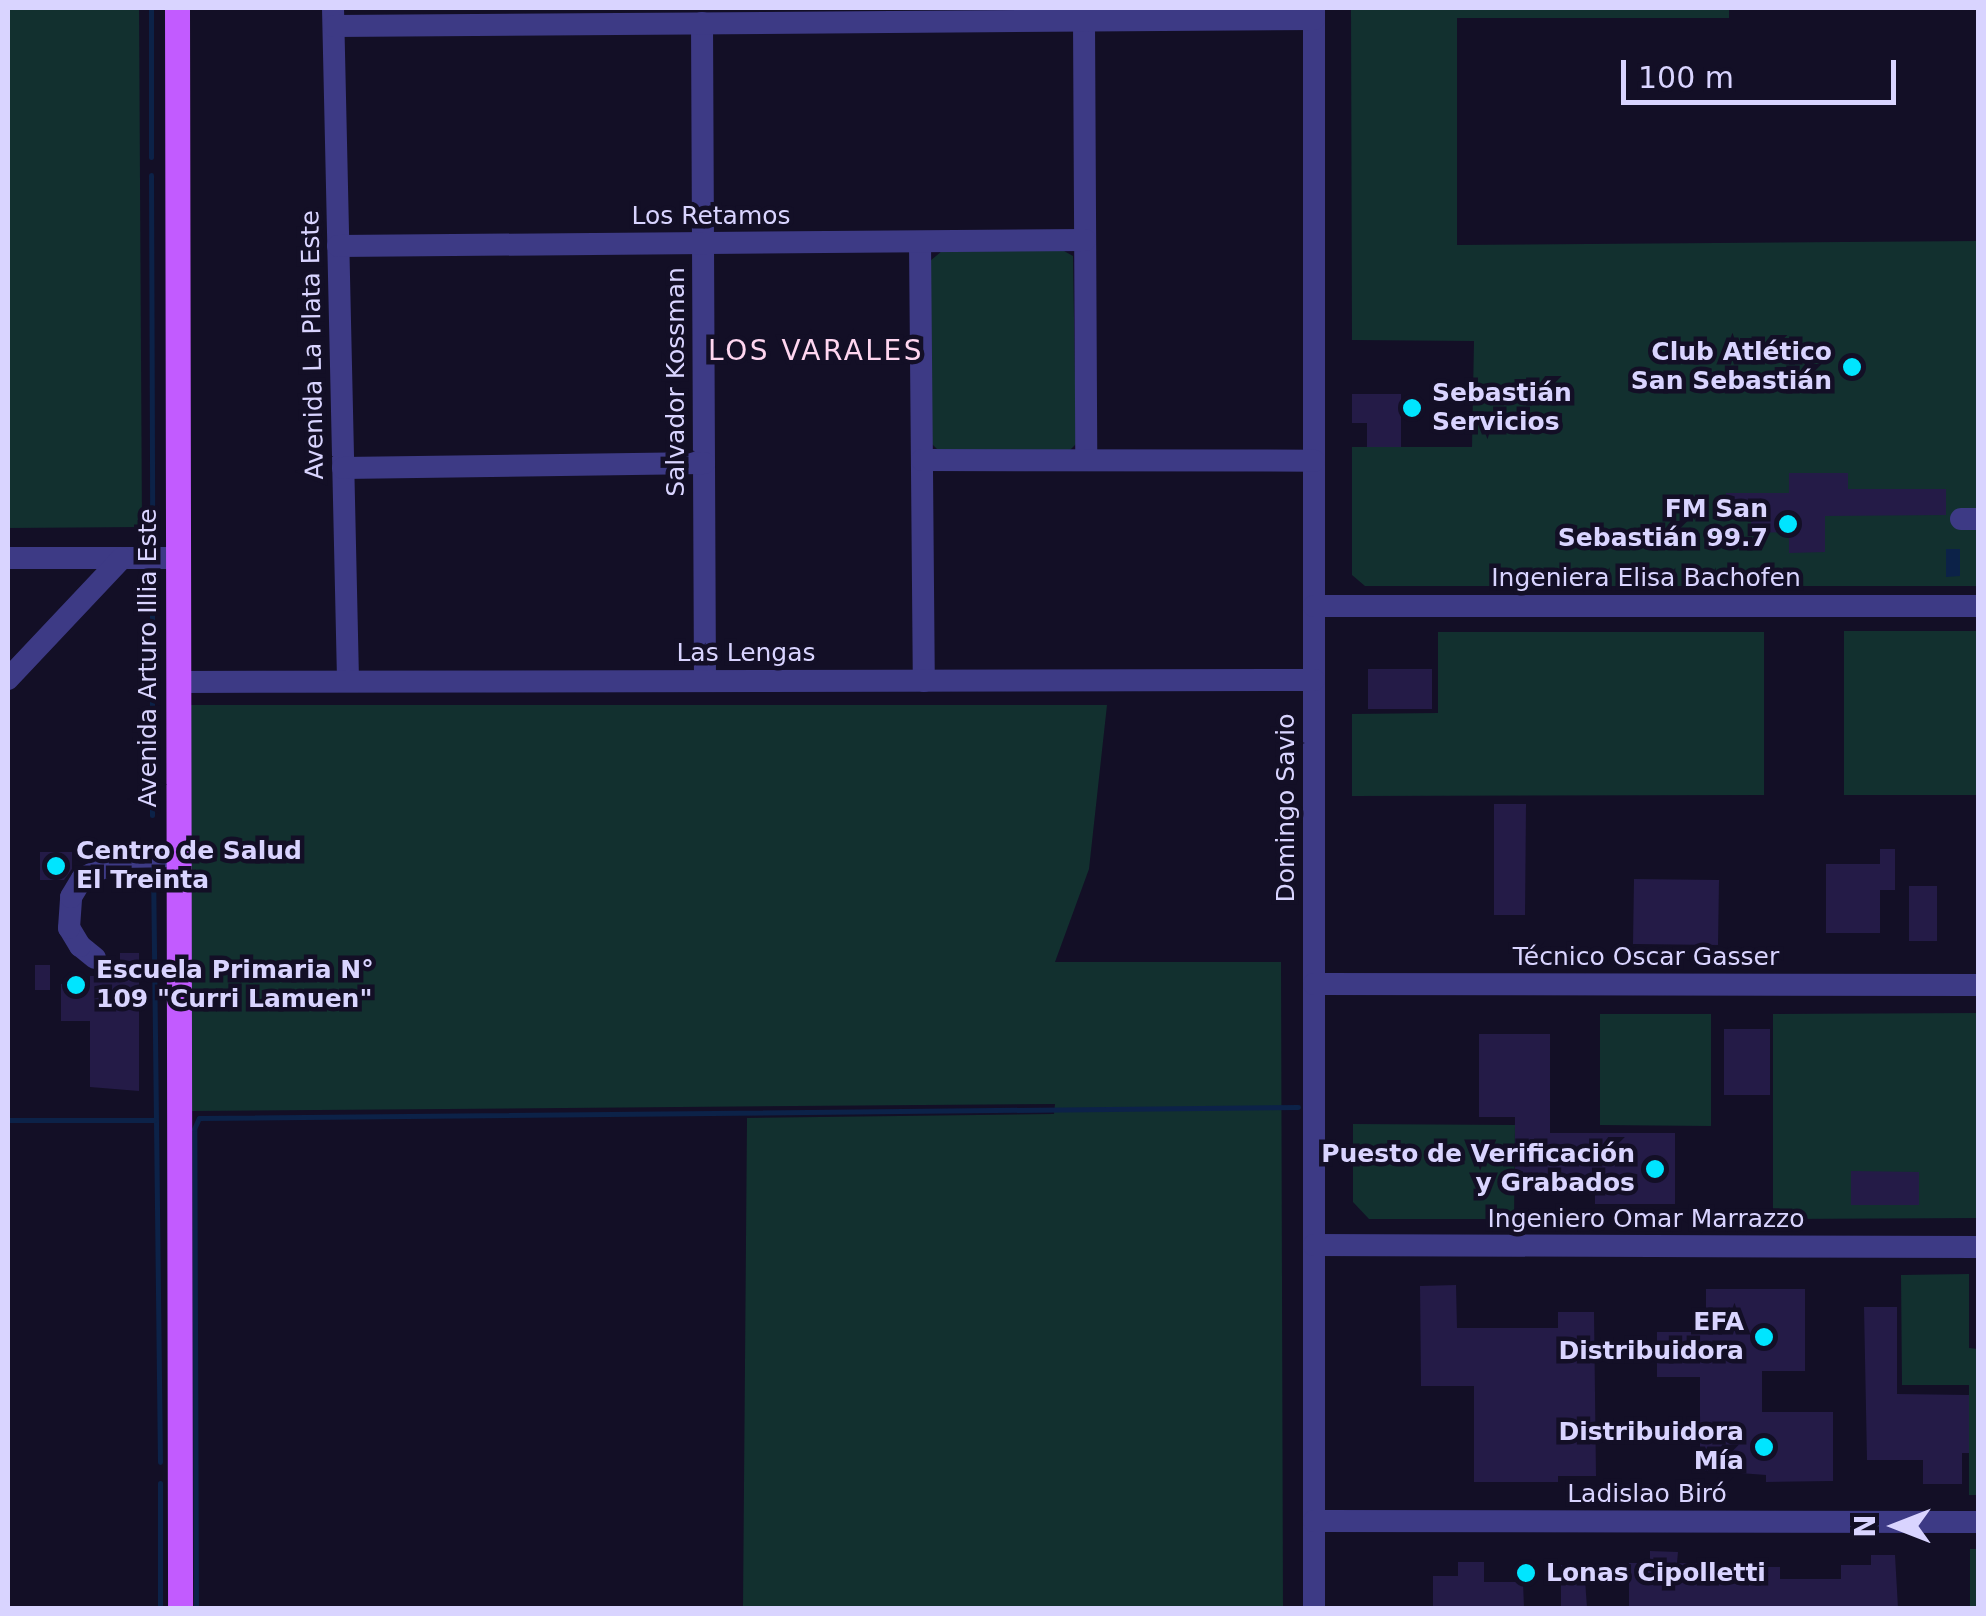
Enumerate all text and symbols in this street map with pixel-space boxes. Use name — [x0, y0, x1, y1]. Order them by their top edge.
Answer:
scale bar — [1626, 40, 1901, 102]
text: 100 m — [1638, 60, 1734, 95]
street label: Los Retamos — [631, 201, 791, 231]
street label: Avenida La Plata Este — [296, 210, 330, 480]
street label: Salvador Kossman — [661, 267, 691, 497]
district label: LOS VARALES — [708, 334, 924, 368]
place label: Club Atlético San Sebastián — [1631, 338, 1832, 397]
marker: Club Atlético San Sebastián — [1841, 356, 1863, 378]
place label: Sebastián Servicios — [1432, 379, 1572, 438]
marker: Sebastián Servicios — [1401, 397, 1423, 419]
place label: FM San Sebastián 99.7 — [1558, 495, 1768, 554]
street label: Avenida Arturo Illia Este — [133, 508, 163, 808]
marker: FM San Sebastián 99.7 — [1777, 513, 1799, 535]
street label: Ingeniera Elisa Bachofen — [1491, 563, 1801, 593]
street label: Las Lengas — [676, 638, 816, 668]
street label: Domingo Savio — [1271, 713, 1301, 903]
place label: Centro de Salud El Treinta — [76, 837, 302, 896]
marker: Centro de Salud El Treinta — [45, 855, 67, 877]
street label: Técnico Oscar Gasser — [1513, 942, 1779, 972]
place label: Escuela Primaria N° 109 "Curri Lamuen" — [96, 956, 374, 1015]
marker: Escuela Primaria N° 109 "Curri Lamuen" — [65, 974, 87, 996]
place label: Puesto de Verificación y Grabados — [1321, 1140, 1635, 1199]
marker: Puesto de Verificación y Grabados — [1644, 1158, 1666, 1180]
street label: Ingeniero Omar Marrazzo — [1487, 1204, 1805, 1234]
place label: EFA Distribuidora — [1558, 1308, 1744, 1367]
marker: EFA Distribuidora — [1753, 1326, 1775, 1348]
place label: Distribuidora Mía — [1558, 1418, 1744, 1477]
marker: Distribuidora Mía — [1753, 1436, 1775, 1458]
north arrow — [1846, 1476, 1946, 1576]
street label: Ladislao Biró — [1567, 1479, 1727, 1509]
text: N — [1849, 1514, 1882, 1538]
place label: Lonas Cipolletti — [1546, 1558, 1766, 1588]
marker: Lonas Cipolletti — [1515, 1562, 1537, 1584]

